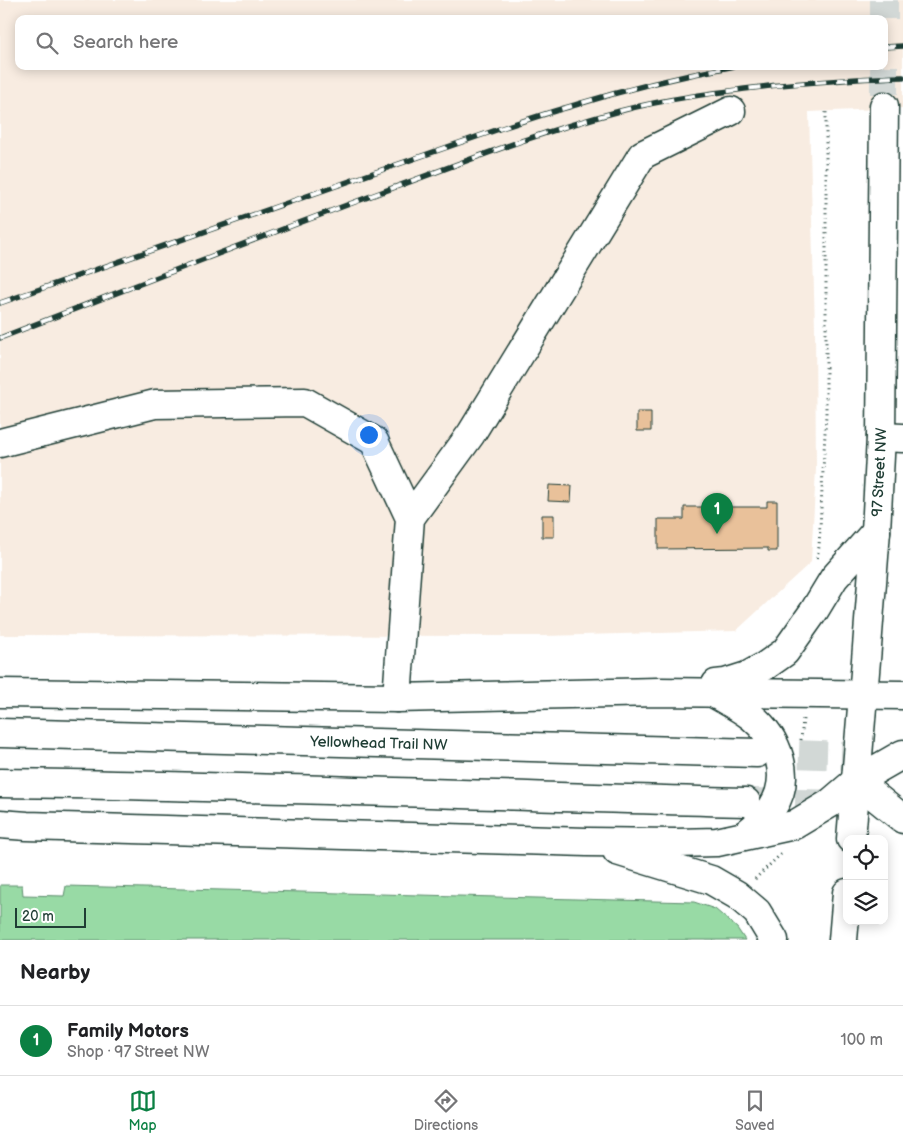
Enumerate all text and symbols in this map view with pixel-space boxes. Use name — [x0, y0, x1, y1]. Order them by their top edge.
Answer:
search box — [15, 15, 888, 70]
icon: search — [33, 29, 61, 57]
text: Search here — [73, 31, 178, 54]
your location — [356, 422, 382, 448]
street label: 97 Street NW — [868, 427, 891, 517]
pin: 1 — [701, 493, 733, 534]
street label: Yellowhead Trail NW — [309, 732, 448, 755]
map controls — [843, 835, 888, 925]
button: locate — [843, 835, 888, 880]
button: layers — [843, 880, 888, 925]
scale bar — [15, 905, 86, 928]
text: 20 m — [22, 908, 54, 925]
text: Nearby — [20, 960, 90, 985]
text: Family Motors — [67, 1020, 189, 1043]
text: 1 — [33, 1031, 39, 1050]
text: 100 m — [840, 1031, 883, 1050]
text: Shop · 97 Street NW — [67, 1043, 209, 1062]
tab: Map — [129, 1087, 157, 1134]
tab: Directions — [414, 1087, 478, 1134]
tab: Saved — [735, 1087, 774, 1134]

